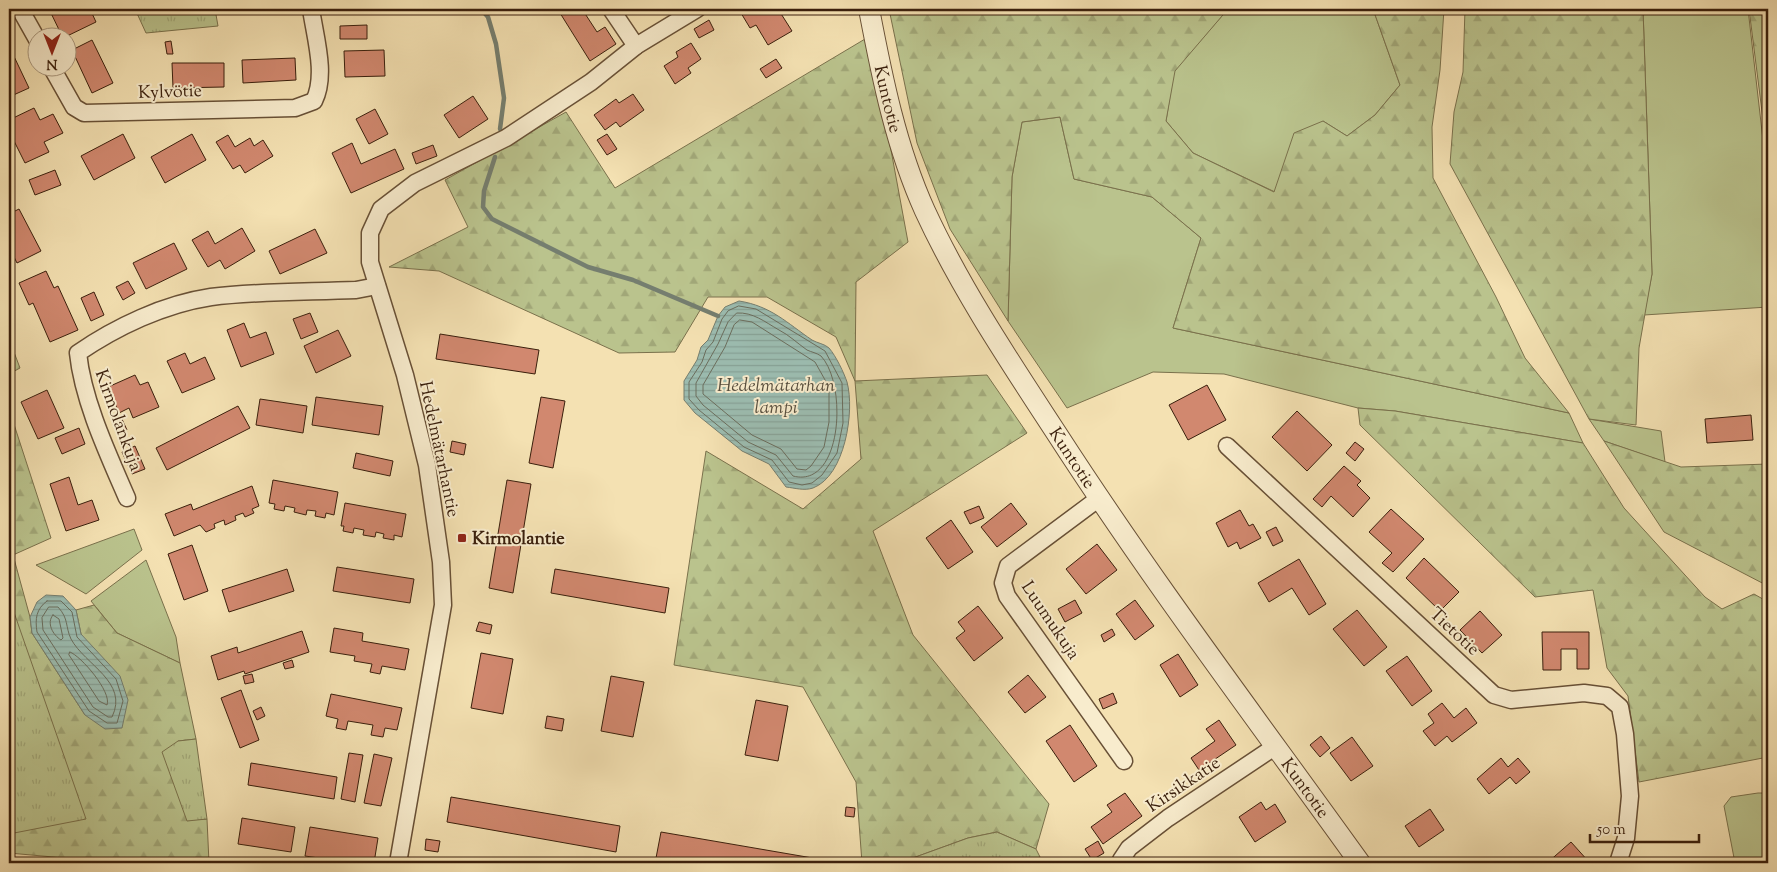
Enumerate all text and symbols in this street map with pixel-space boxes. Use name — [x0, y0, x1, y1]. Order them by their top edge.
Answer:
north arrow — [28, 28, 78, 78]
text: N — [46, 53, 58, 73]
street label: Kuntotie — [866, 63, 907, 136]
street label: Kylvötie — [138, 79, 203, 107]
street label: Kirmolankuja — [87, 366, 148, 475]
water label: Hedelmätarhan lampi — [717, 373, 835, 422]
street label: Hedelmätarhantie — [411, 379, 465, 520]
street label: Kuntotie — [1041, 423, 1101, 495]
place label: Kirmolantie — [472, 527, 565, 553]
marker: Kirmolantie — [456, 532, 468, 544]
street label: Luumukuja — [1013, 577, 1085, 666]
street label: Tietotie — [1423, 602, 1485, 663]
street label: Kirsikkatie — [1142, 751, 1226, 820]
street label: Kuntotie — [1273, 754, 1335, 825]
scale bar — [1590, 812, 1698, 844]
text: 50 m — [1596, 820, 1626, 841]

